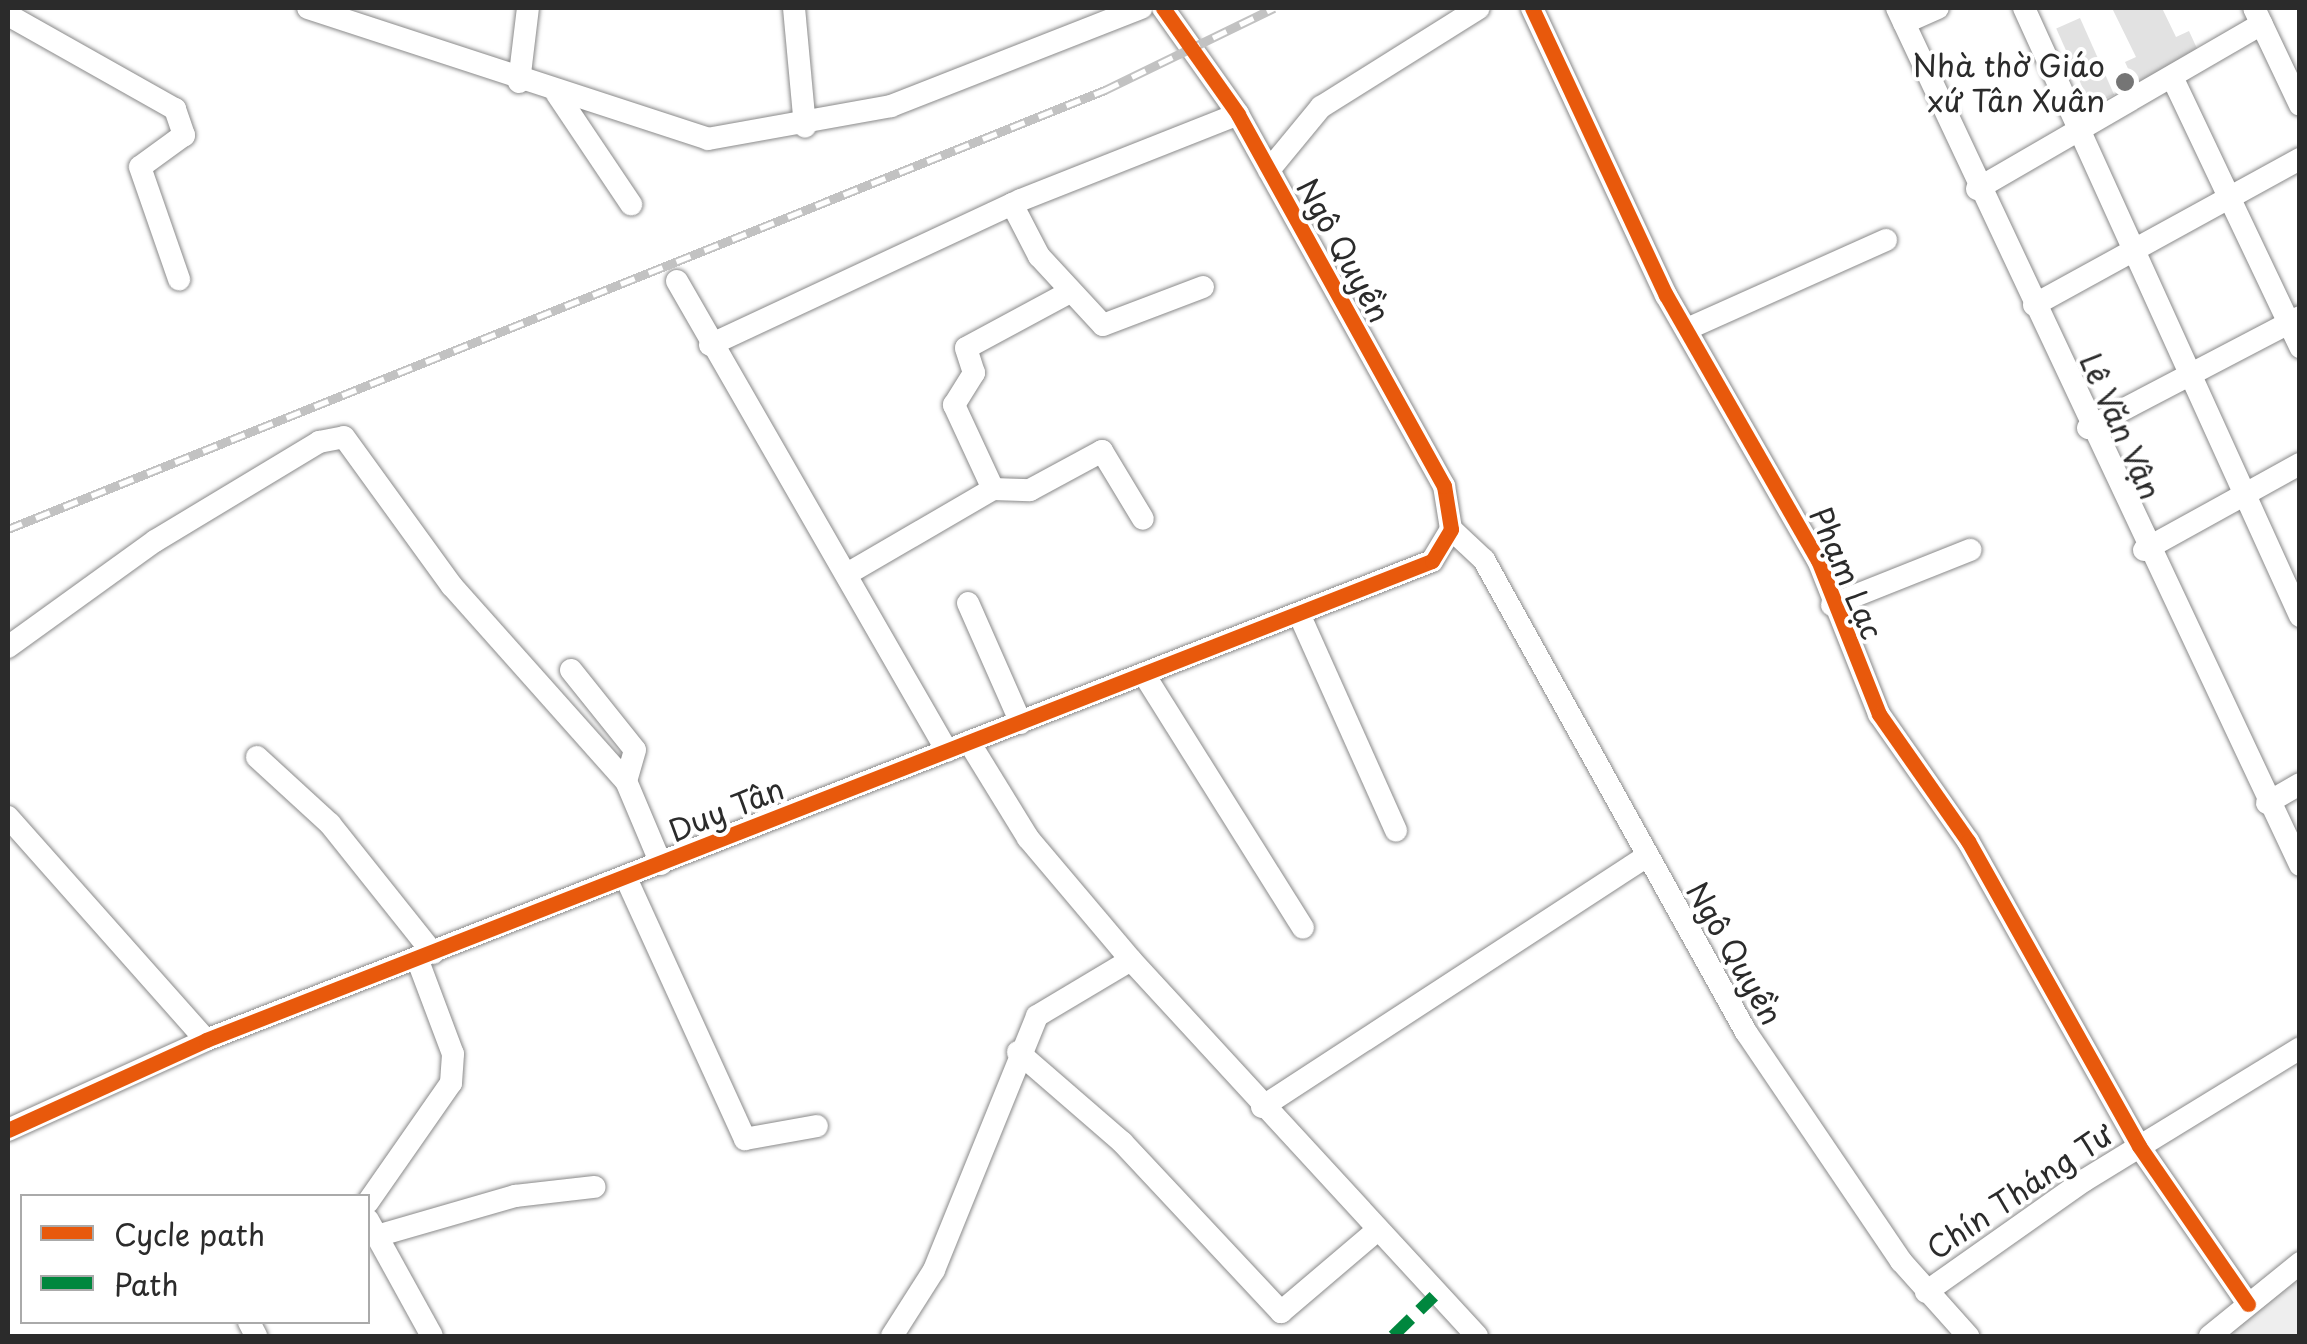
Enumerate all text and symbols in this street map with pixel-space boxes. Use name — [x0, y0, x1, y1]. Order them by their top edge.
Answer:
place label: Nhà thờ Giáo xứ Tân Xuân — [1912, 47, 2105, 118]
marker: Nhà thờ Giáo xứ Tân Xuân — [2114, 71, 2136, 93]
street label: Ngô Quyền — [1289, 171, 1399, 329]
street label: Lê Văn Vận — [2072, 345, 2170, 507]
street label: Phạm Lạc — [1803, 501, 1891, 645]
street label: Duy Tân — [663, 770, 789, 848]
street label: Ngô Quyền — [1679, 874, 1791, 1032]
street label: Chín Tháng Tư — [1921, 1117, 2117, 1265]
legend — [20, 1194, 370, 1324]
text: Cycle path — [114, 1211, 265, 1256]
text: Path — [114, 1261, 179, 1306]

